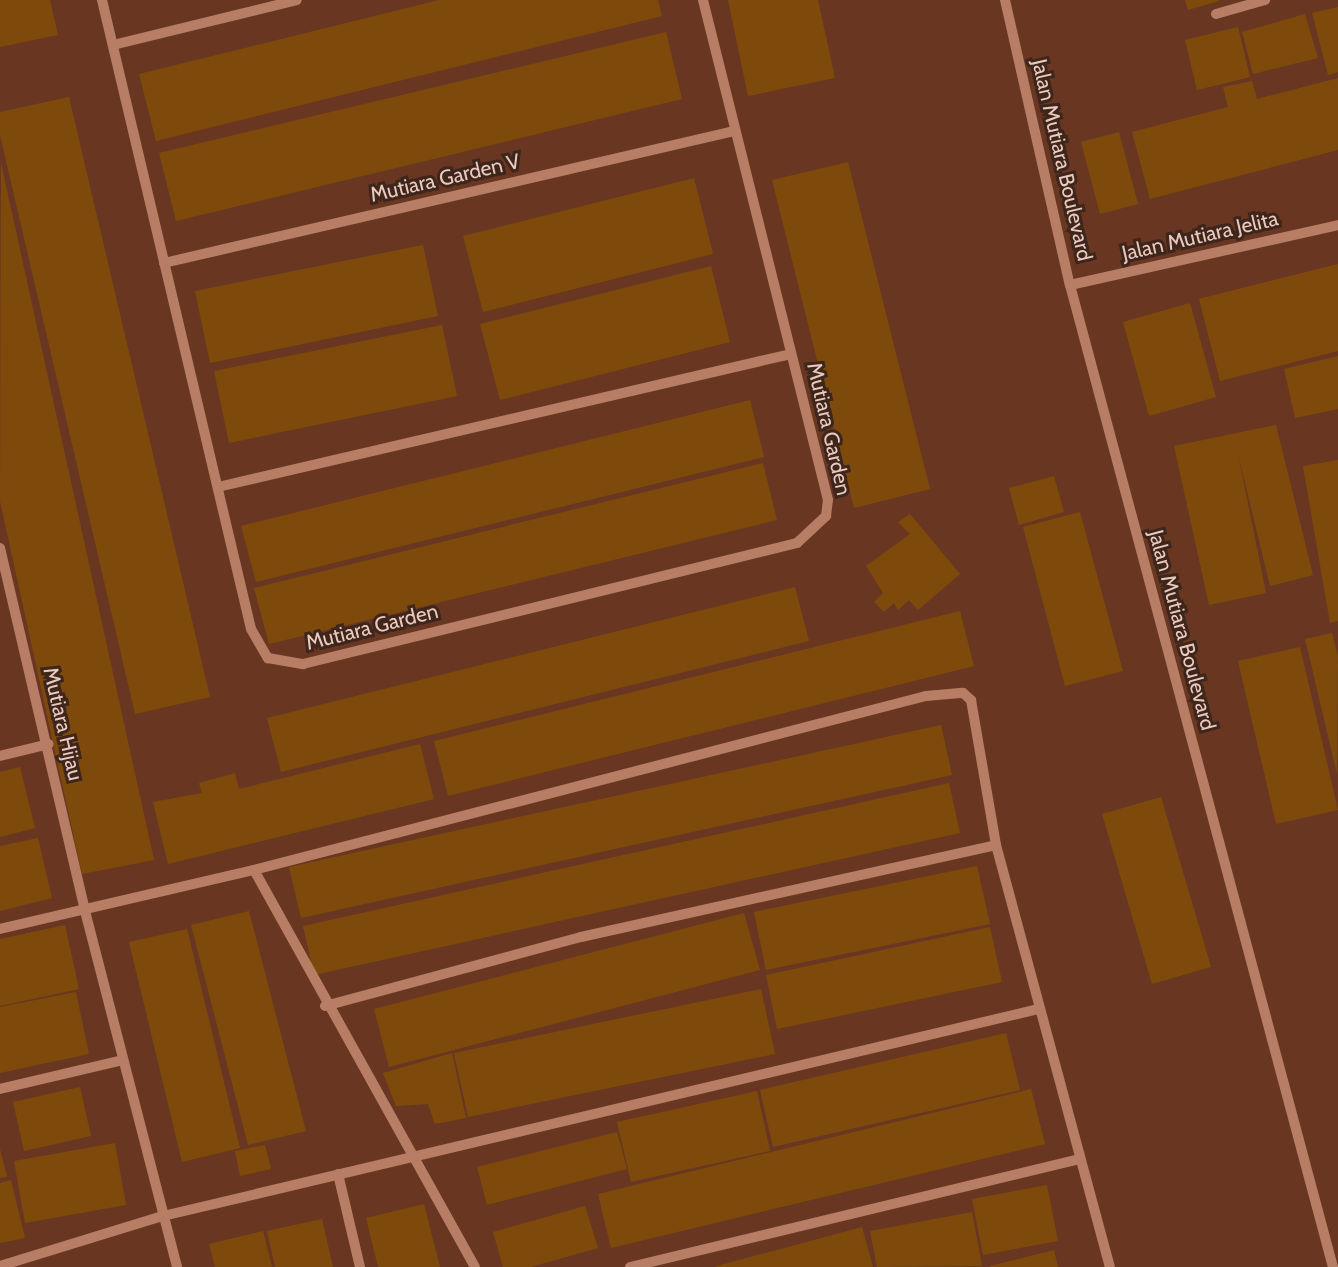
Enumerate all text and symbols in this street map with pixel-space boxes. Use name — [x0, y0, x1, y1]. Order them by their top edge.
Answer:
street label: Jalan Mutiara Boulevard — [1027, 57, 1097, 263]
street label: Mutiara Garden V — [368, 149, 522, 207]
street label: Jalan Mutiara Jelita — [1119, 206, 1281, 266]
street label: Mutiara Garden — [801, 360, 857, 498]
street label: Jalan Mutiara Boulevard — [1143, 527, 1221, 733]
street label: Mutiara Garden — [303, 598, 441, 656]
street label: Mutiara Hijau — [38, 665, 88, 783]

